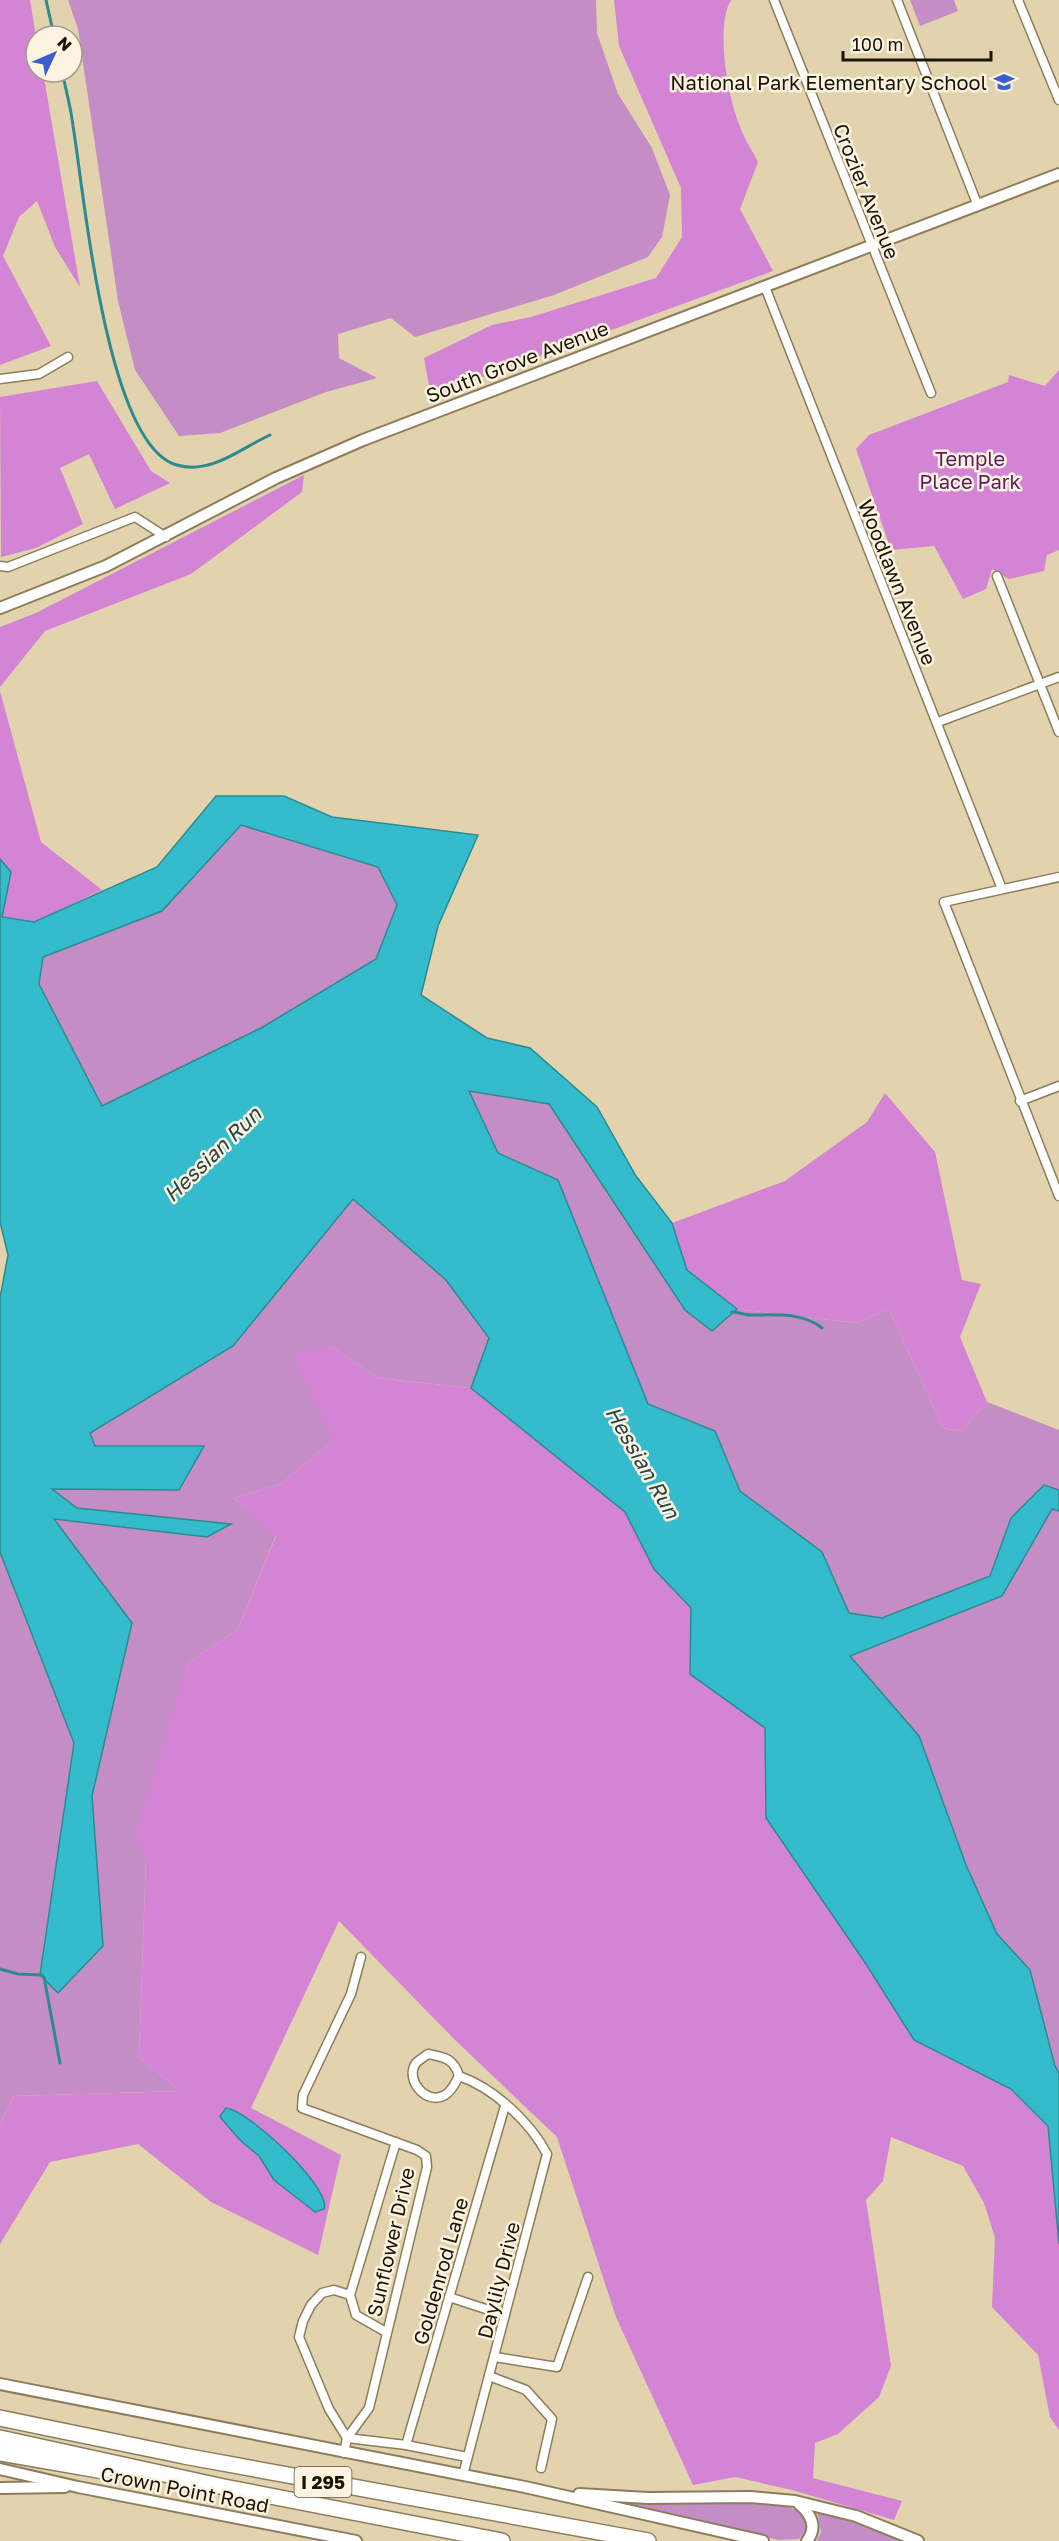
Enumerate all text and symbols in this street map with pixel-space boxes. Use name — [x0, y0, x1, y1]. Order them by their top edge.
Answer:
north arrow — [24, 24, 84, 84]
scale bar — [843, 24, 992, 62]
text: N — [53, 32, 76, 55]
text: 100 m — [852, 33, 903, 55]
place label: National Park Elementary School — [670, 70, 987, 94]
school or university icon: National Park Elementary School — [992, 70, 1016, 94]
street label: Crozier Avenue — [829, 120, 905, 262]
street label: South Grove Avenue — [422, 315, 612, 407]
park label: Temple Place Park — [919, 446, 1021, 493]
street label: Woodlawn Avenue — [854, 496, 942, 668]
water label: Hessian Run — [158, 1100, 267, 1207]
water label: Hessian Run — [600, 1401, 686, 1524]
street label: Sunflower Drive — [361, 2165, 419, 2319]
street label: Goldenrod Lane — [407, 2195, 473, 2347]
street label: Daylily Drive — [472, 2219, 524, 2341]
street label: Crown Point Road — [99, 2461, 271, 2517]
road number: I 295 — [294, 2467, 352, 2497]

